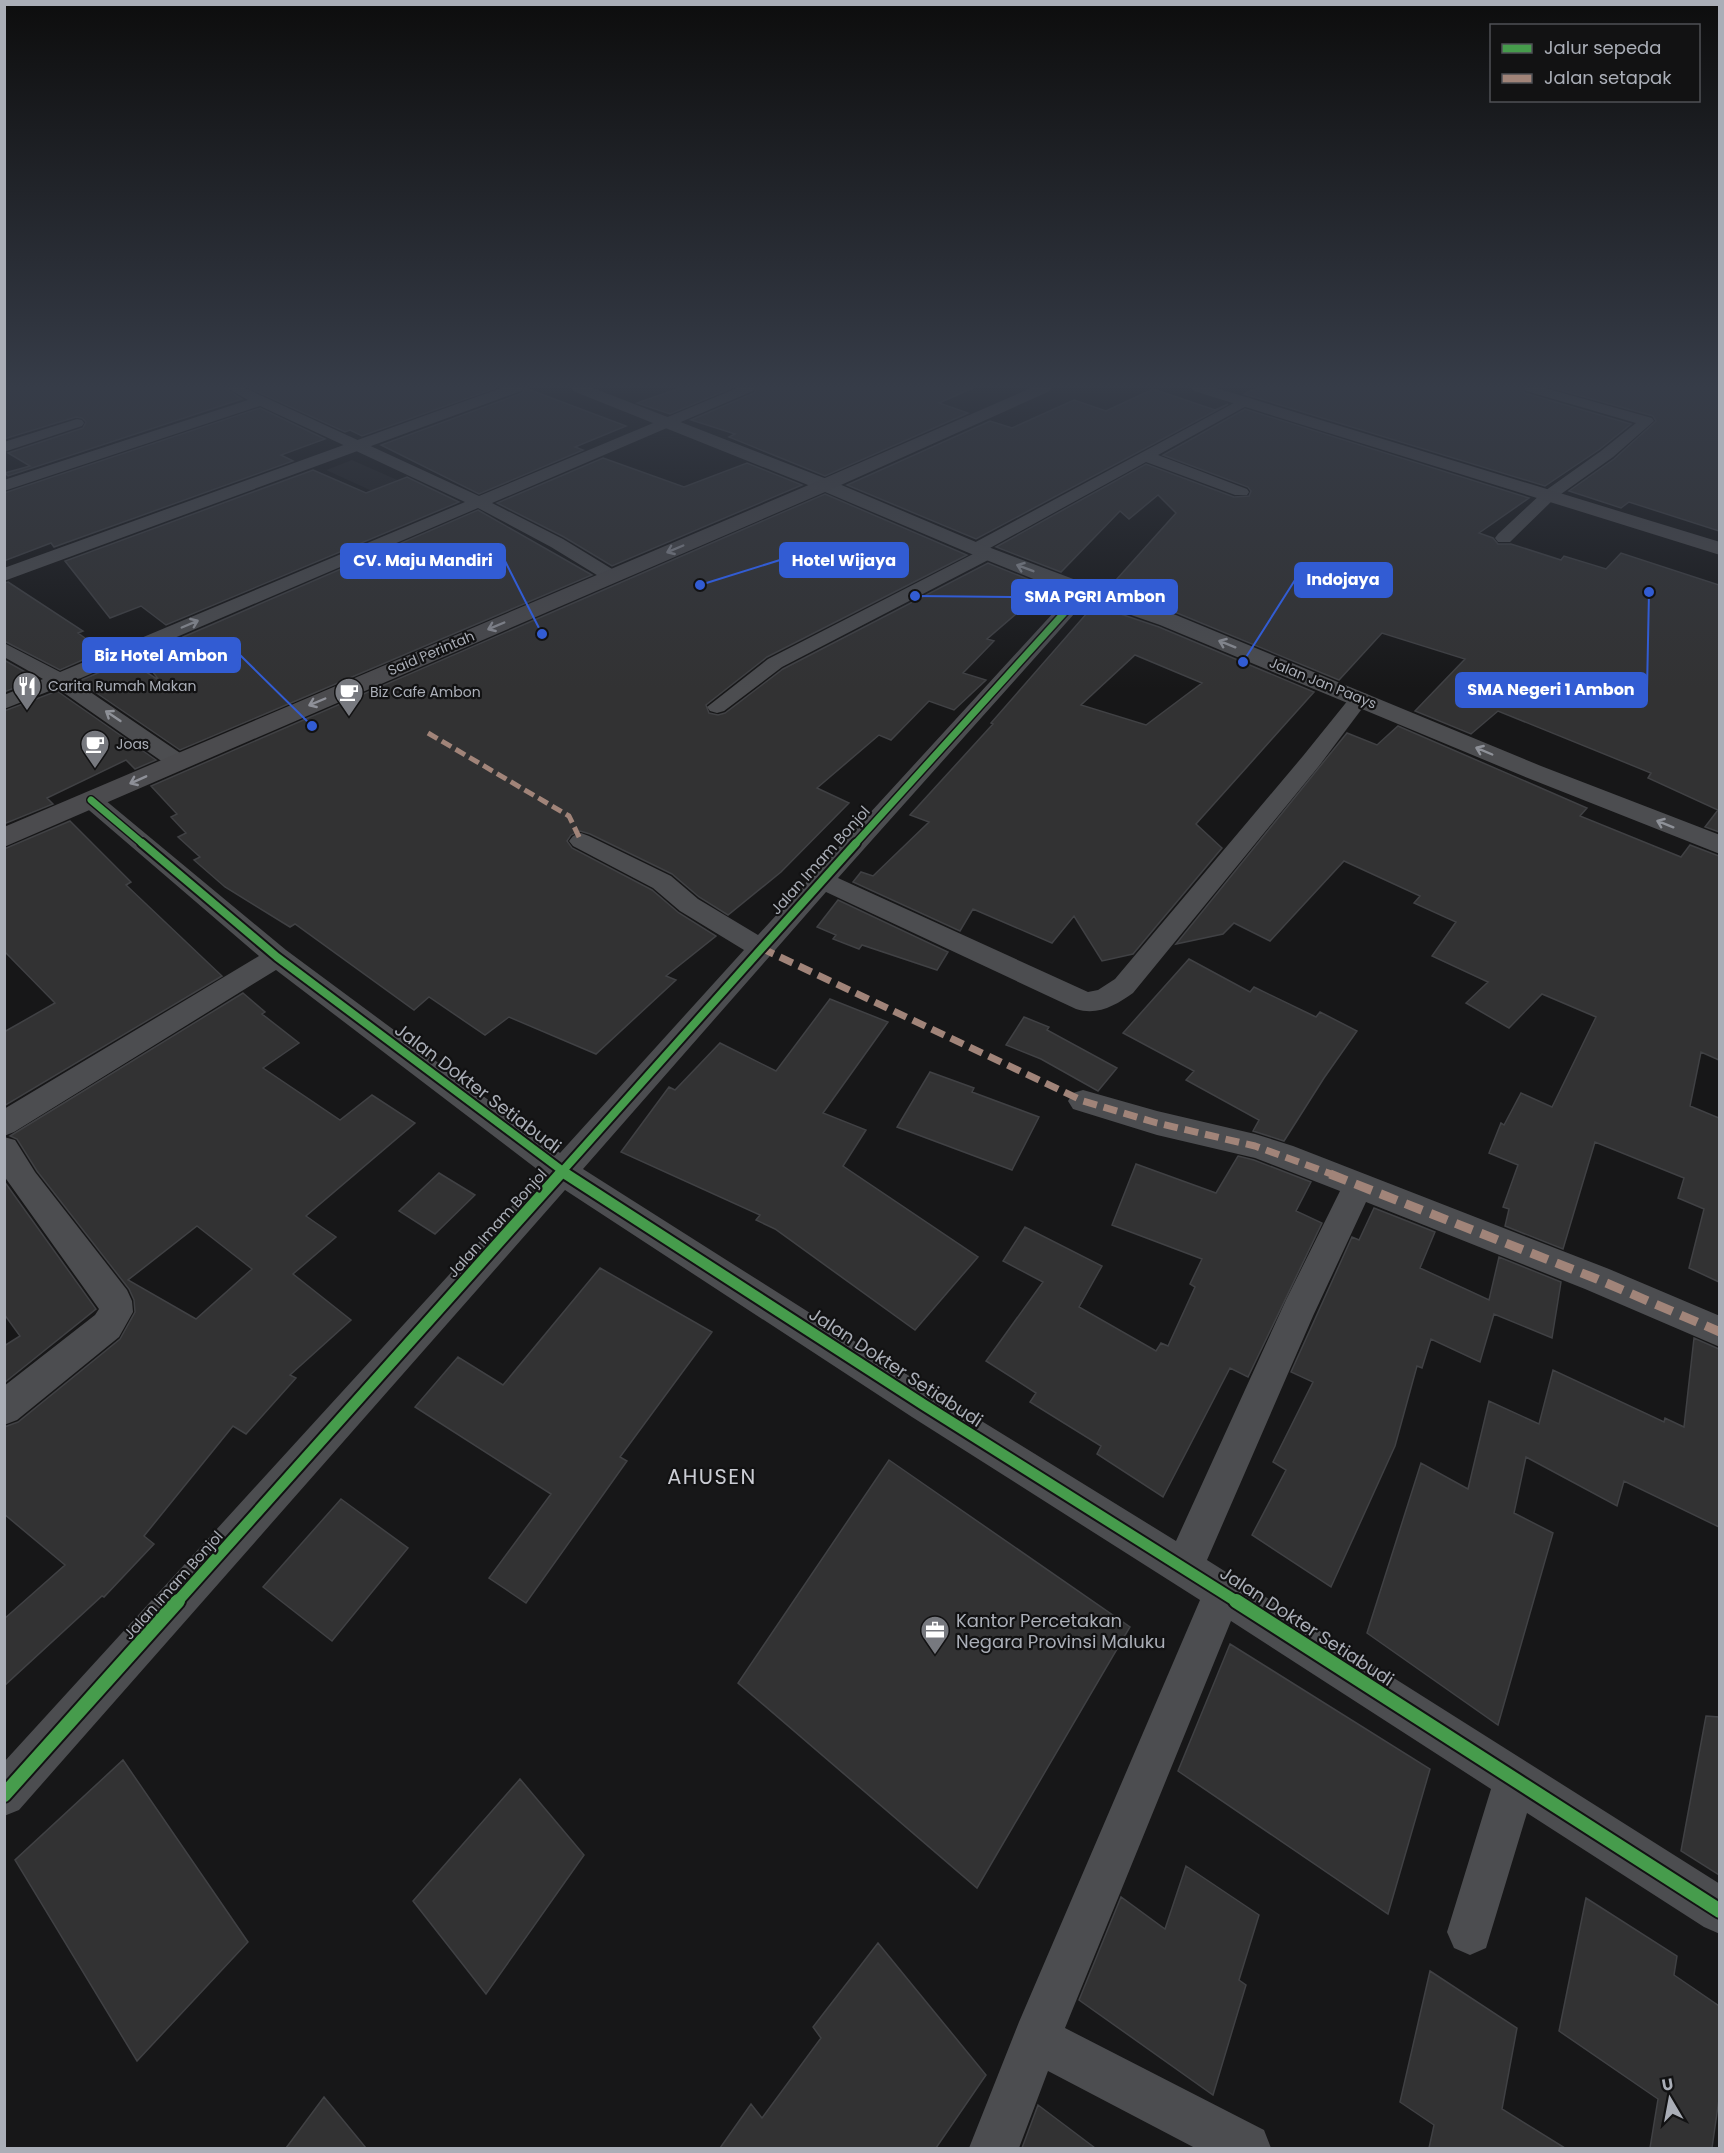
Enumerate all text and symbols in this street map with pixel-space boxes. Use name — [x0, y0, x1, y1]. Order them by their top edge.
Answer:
legend — [1490, 24, 1700, 102]
text: Jalur sepeda — [1544, 35, 1661, 60]
text: Jalan setapak — [1544, 65, 1672, 90]
callout: Hotel Wijaya — [780, 543, 908, 577]
callout: CV. Maju Mandiri — [341, 544, 505, 578]
one-way arrow — [666, 544, 685, 555]
text: CV. Maju Mandiri — [353, 549, 493, 572]
text: Hotel Wijaya — [792, 549, 896, 572]
one-way arrow — [1016, 562, 1034, 573]
callout: Indojaya — [1295, 563, 1392, 597]
text: Indojaya — [1306, 568, 1380, 591]
callout: SMA PGRI Ambon — [1012, 580, 1177, 614]
text: SMA PGRI Ambon — [1024, 585, 1166, 608]
one-way arrow — [181, 618, 199, 629]
one-way arrow — [487, 620, 505, 632]
street label: Said Perintah — [385, 626, 477, 680]
callout: Biz Hotel Ambon — [83, 638, 240, 672]
one-way arrow — [1218, 638, 1236, 649]
text: Biz Hotel Ambon — [94, 644, 228, 667]
street label: Jalan Jan Paays — [1266, 652, 1380, 714]
restaurant icon: Carita Rumah Makan — [11, 670, 43, 712]
callout: SMA Negeri 1 Ambon — [1456, 673, 1647, 707]
place label: Carita Rumah Makan — [48, 676, 196, 696]
cafe icon: Biz Cafe Ambon — [333, 676, 365, 718]
text: SMA Negeri 1 Ambon — [1467, 678, 1635, 701]
place label: Biz Cafe Ambon — [370, 682, 481, 702]
one-way arrow — [308, 697, 326, 709]
one-way arrow — [105, 710, 122, 722]
cafe icon: Joas — [79, 728, 111, 770]
place label: Joas — [116, 734, 149, 754]
one-way arrow — [1476, 745, 1494, 756]
one-way arrow — [129, 774, 147, 786]
street label: Jalan Imam Bonjol — [765, 801, 875, 919]
one-way arrow — [1656, 818, 1675, 829]
street label: Jalan Dokter Setiabudi — [390, 1017, 566, 1159]
street label: Jalan Imam Bonjol — [442, 1164, 552, 1282]
street label: Jalan Dokter Setiabudi — [804, 1301, 988, 1433]
district label: AHUSEN — [667, 1462, 757, 1491]
street label: Jalan Imam Bonjol — [118, 1526, 228, 1644]
street label: Jalan Dokter Setiabudi — [1215, 1560, 1399, 1692]
place label: Kantor Percetakan Negara Provinsi Maluku — [956, 1608, 1166, 1654]
office icon: Kantor Percetakan Negara Provinsi Maluku — [919, 1614, 951, 1656]
north arrow — [1640, 2069, 1700, 2129]
text: U — [1660, 2072, 1675, 2097]

